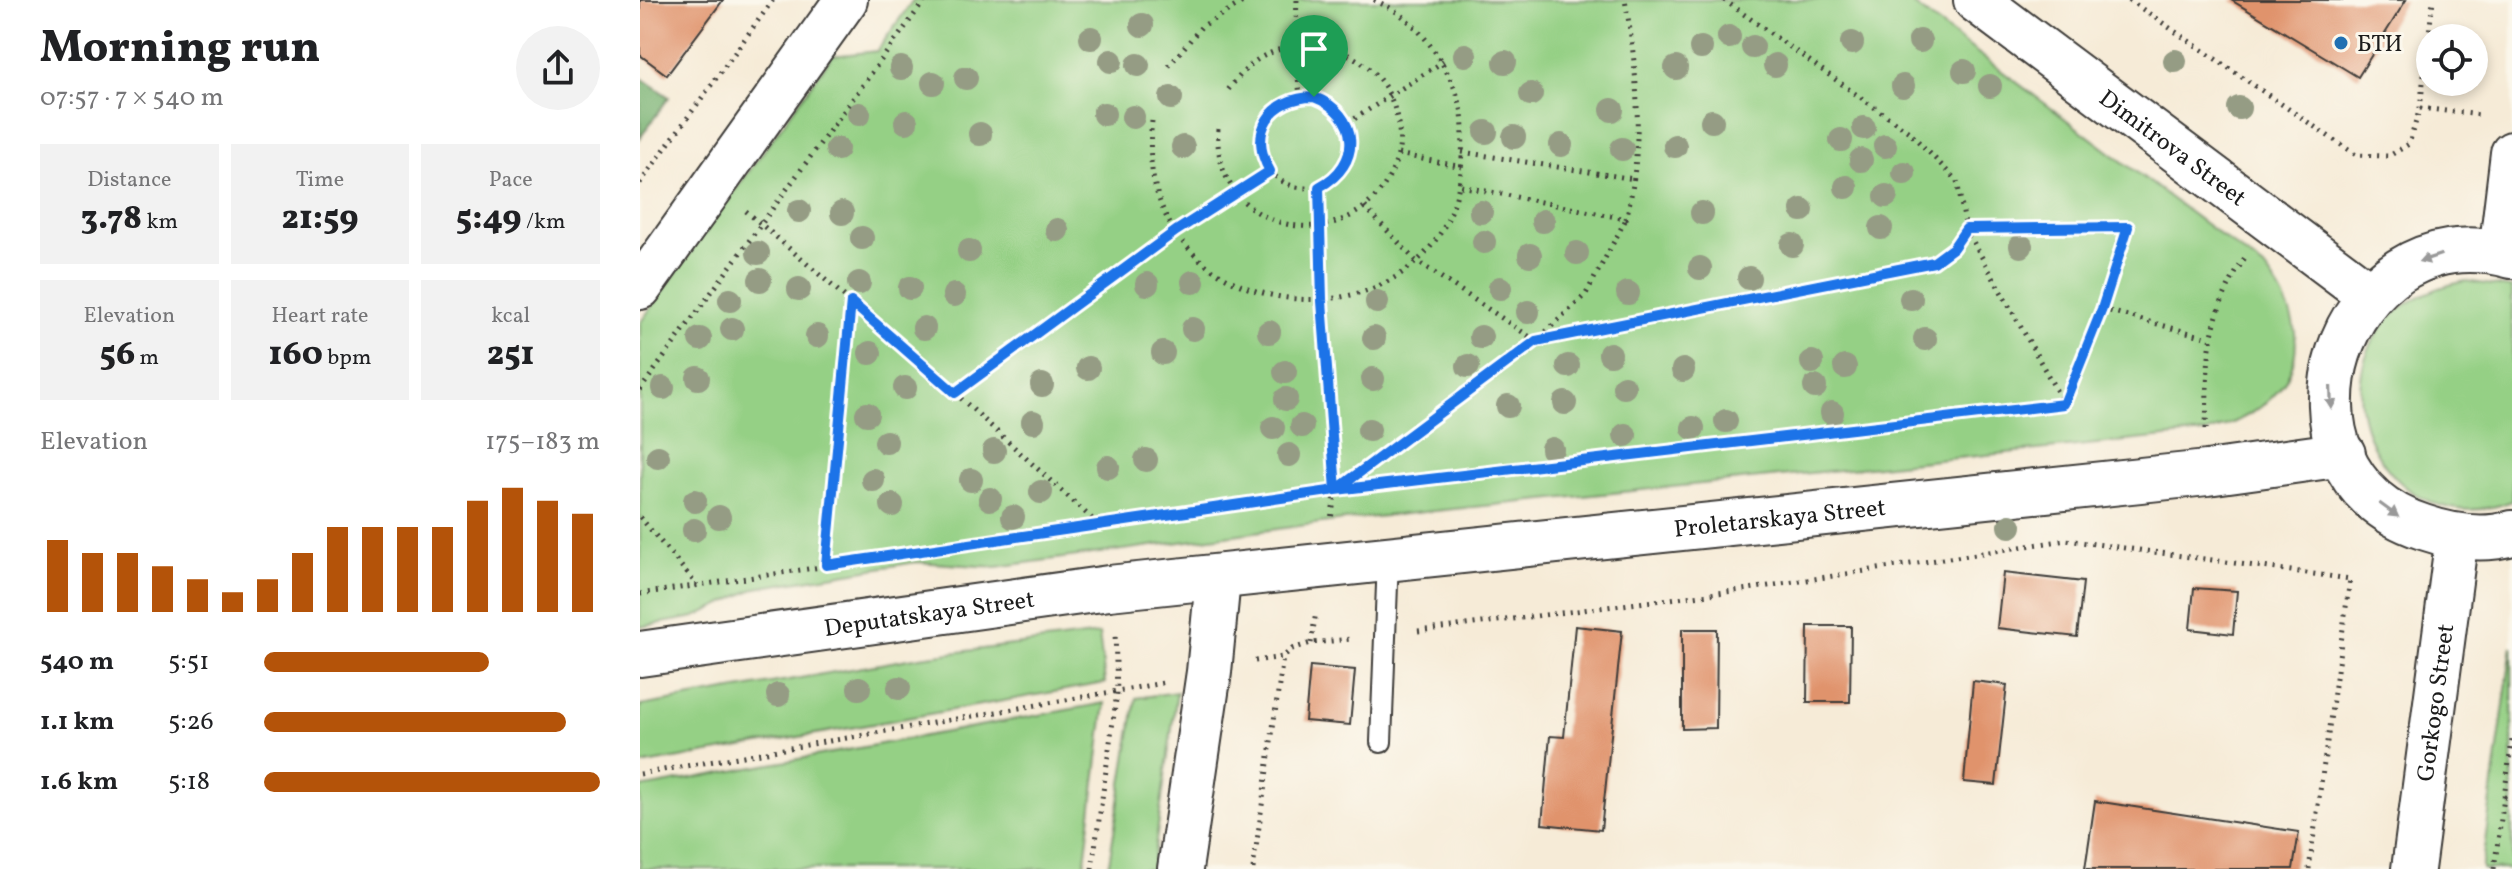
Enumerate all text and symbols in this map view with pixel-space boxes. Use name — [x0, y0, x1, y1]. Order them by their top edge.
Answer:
pin — [1280, 15, 1348, 97]
text: Morning run — [40, 19, 320, 80]
map controls — [2416, 24, 2488, 96]
button: locate — [2416, 24, 2488, 96]
button: share — [516, 26, 600, 110]
icon: arrive — [1292, 27, 1336, 71]
place label: БТИ — [2357, 28, 2403, 62]
marker: БТИ — [2332, 34, 2350, 52]
text: 07:57 · 7 × 540 m — [40, 80, 224, 116]
street label: Dimitrova Street — [2091, 82, 2253, 216]
text: Distance — [87, 165, 171, 196]
text: Time — [296, 165, 344, 196]
text: Pace — [489, 165, 533, 196]
text: 3.78 — [81, 196, 142, 243]
text: 21:59 — [281, 196, 359, 243]
text: 5:49 — [456, 196, 522, 243]
text: km — [142, 207, 178, 238]
text: /km — [522, 207, 566, 238]
one-way arrow — [2417, 253, 2441, 265]
text: Elevation — [84, 301, 175, 332]
text: Heart rate — [271, 301, 369, 332]
text: kcal — [491, 301, 530, 332]
text: 56 — [100, 332, 135, 379]
text: 160 — [269, 332, 323, 379]
text: 251 — [487, 332, 534, 379]
text: m — [135, 343, 159, 374]
text: bpm — [323, 343, 371, 374]
one-way arrow — [2325, 386, 2338, 411]
text: Elevation — [40, 424, 148, 460]
text: 175–183 m — [485, 424, 600, 460]
street label: Proletarskaya Street — [1672, 492, 1888, 548]
one-way arrow — [2379, 501, 2400, 517]
street label: Deputatskaya Street — [822, 584, 1037, 647]
street label: Gorkogo Street — [2410, 622, 2464, 784]
text: 540 m — [40, 644, 114, 680]
text: 5:51 — [168, 644, 209, 680]
text: 1.1 km — [40, 704, 114, 740]
text: 5:26 — [168, 704, 214, 740]
text: 1.6 km — [40, 764, 118, 800]
text: 5:18 — [168, 764, 210, 800]

